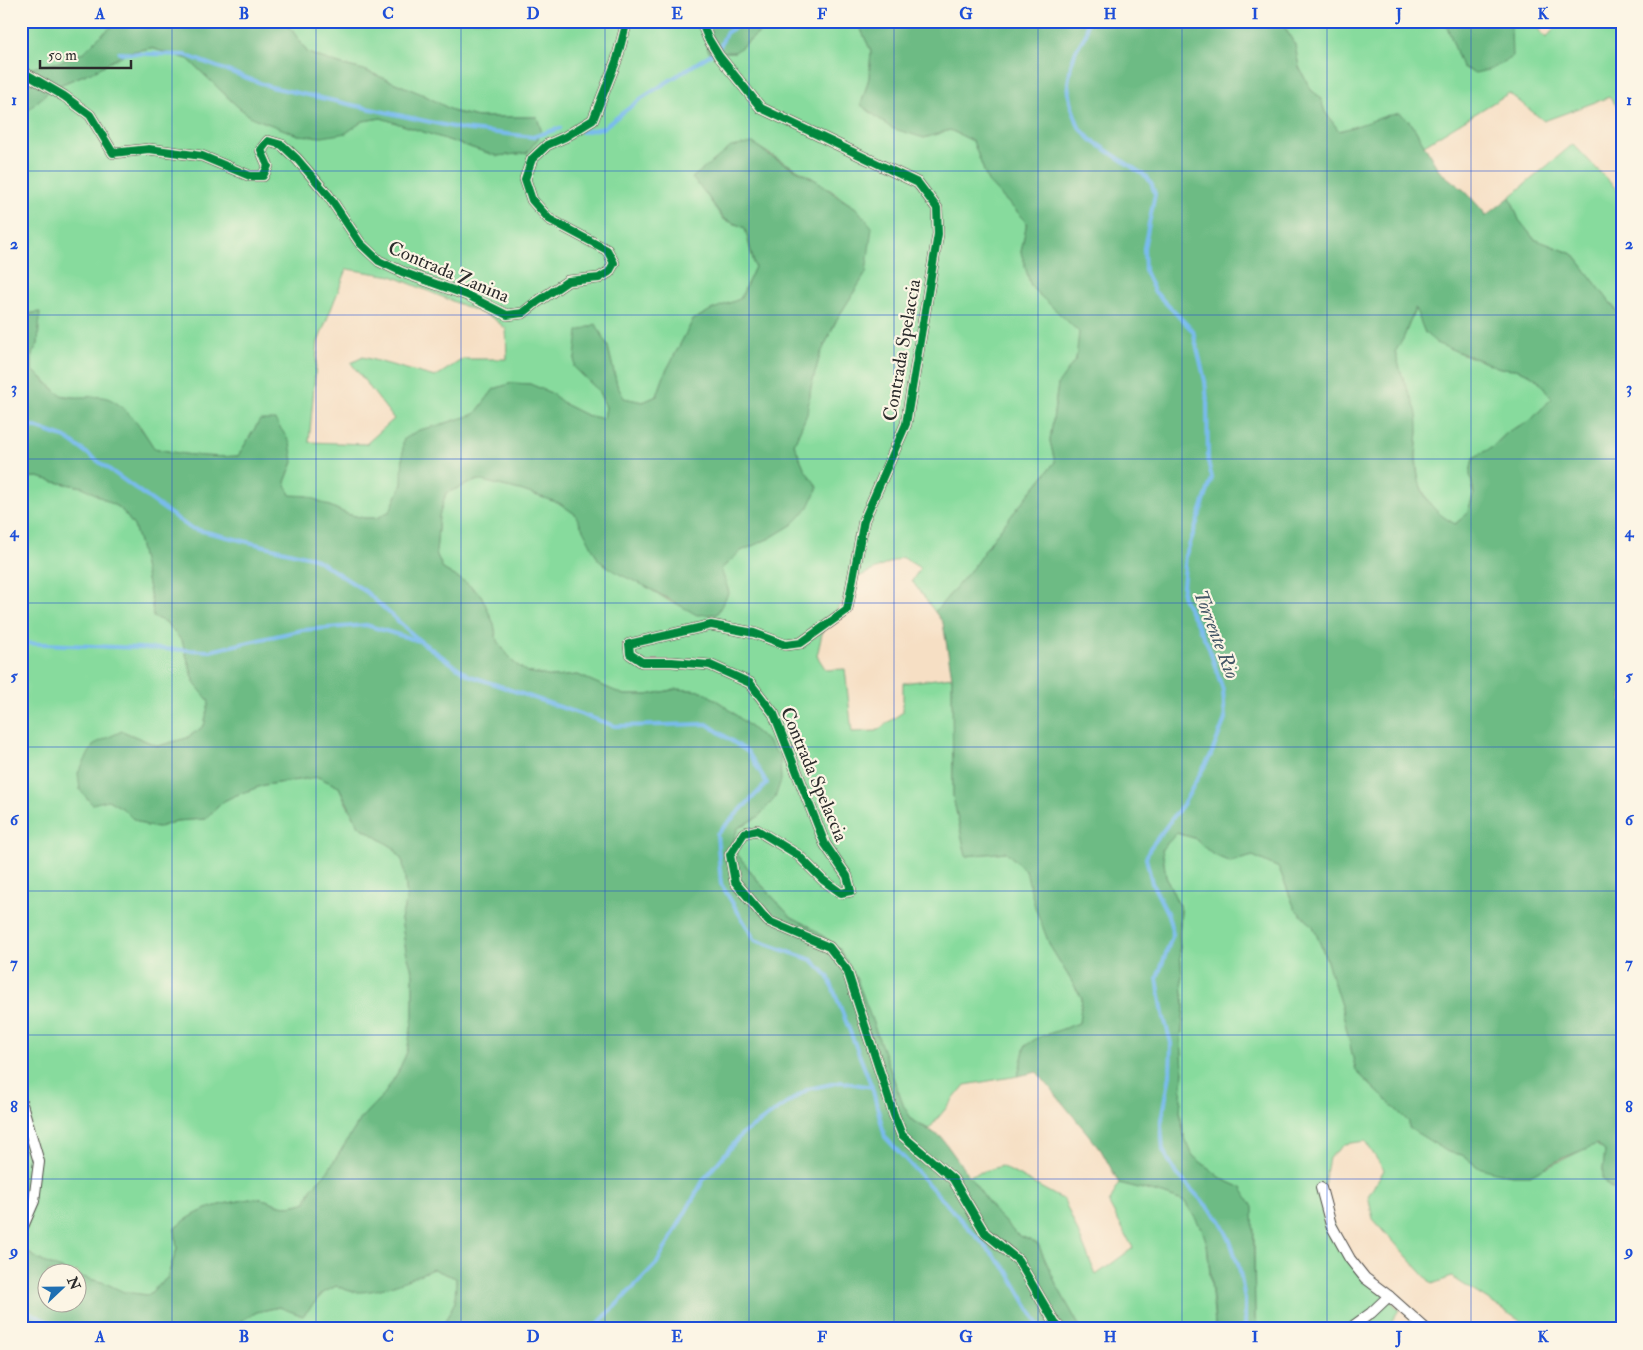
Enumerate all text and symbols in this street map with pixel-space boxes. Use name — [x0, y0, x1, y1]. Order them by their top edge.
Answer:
text: A — [94, 4, 106, 24]
text: B — [239, 4, 249, 24]
text: C — [382, 4, 394, 24]
text: D — [526, 4, 540, 24]
text: E — [671, 4, 683, 24]
text: F — [817, 4, 827, 24]
text: G — [959, 4, 973, 24]
text: H — [1103, 4, 1117, 24]
text: I — [1252, 4, 1259, 24]
text: J — [1395, 4, 1403, 25]
text: K — [1537, 4, 1549, 24]
scale bar — [40, 38, 131, 70]
text: 50 m — [48, 46, 77, 65]
text: 1 — [11, 90, 17, 110]
text: 1 — [1626, 90, 1632, 110]
text: 2 — [10, 234, 18, 254]
text: 2 — [1625, 234, 1633, 254]
street label: Contrada Zanina — [384, 236, 513, 308]
street label: Contrada Spelaccia — [878, 277, 927, 423]
text: 3 — [11, 378, 17, 398]
text: 3 — [1626, 378, 1632, 398]
text: 4 — [9, 522, 20, 542]
text: 4 — [1624, 522, 1635, 542]
water label: Torrente Rio — [1188, 586, 1245, 682]
text: 5 — [10, 666, 18, 686]
text: 5 — [1625, 666, 1633, 686]
street label: Contrada Spelaccia — [774, 703, 853, 846]
text: 6 — [10, 810, 20, 830]
text: 6 — [1625, 810, 1635, 830]
text: 7 — [10, 953, 18, 973]
text: 7 — [1625, 953, 1633, 973]
text: 8 — [10, 1097, 18, 1117]
text: 8 — [1625, 1097, 1633, 1117]
text: 9 — [8, 1241, 18, 1261]
text: 9 — [1623, 1241, 1633, 1261]
north arrow — [38, 1262, 88, 1312]
text: N — [63, 1273, 84, 1293]
text: A — [94, 1327, 106, 1347]
text: B — [239, 1327, 249, 1347]
text: C — [382, 1327, 394, 1347]
text: D — [526, 1327, 540, 1347]
text: E — [671, 1327, 683, 1347]
text: F — [817, 1327, 827, 1347]
text: G — [959, 1327, 973, 1347]
text: H — [1103, 1327, 1117, 1347]
text: I — [1252, 1327, 1259, 1347]
text: J — [1395, 1327, 1403, 1348]
text: K — [1537, 1327, 1549, 1347]

